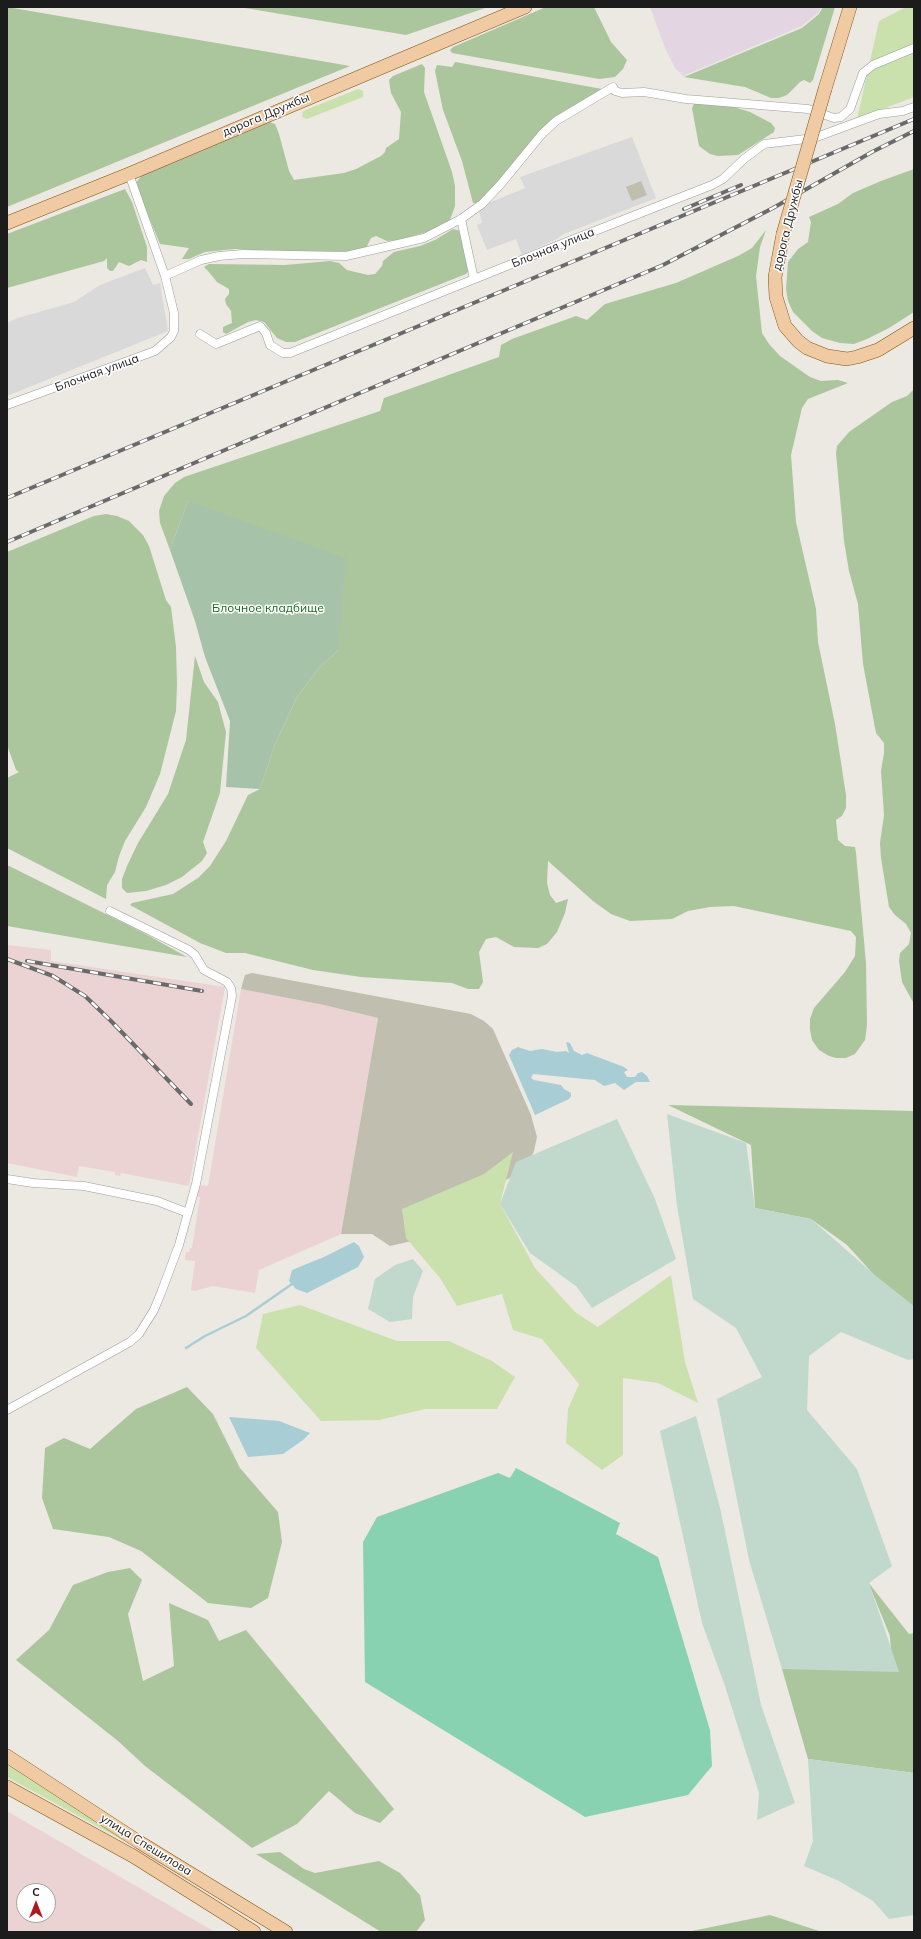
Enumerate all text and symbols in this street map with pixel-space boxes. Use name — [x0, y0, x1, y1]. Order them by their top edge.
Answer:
street label: дорога Дружбы — [220, 90, 312, 140]
street label: дорога Дружбы — [770, 178, 806, 272]
street label: Блочная улица — [509, 225, 597, 271]
street label: Блочная улица — [53, 351, 141, 395]
park label: Блочное кладбище — [212, 601, 324, 615]
street label: улица Спешилова — [98, 1811, 194, 1879]
north arrow — [16, 1883, 56, 1923]
text: С — [32, 1885, 40, 1899]

